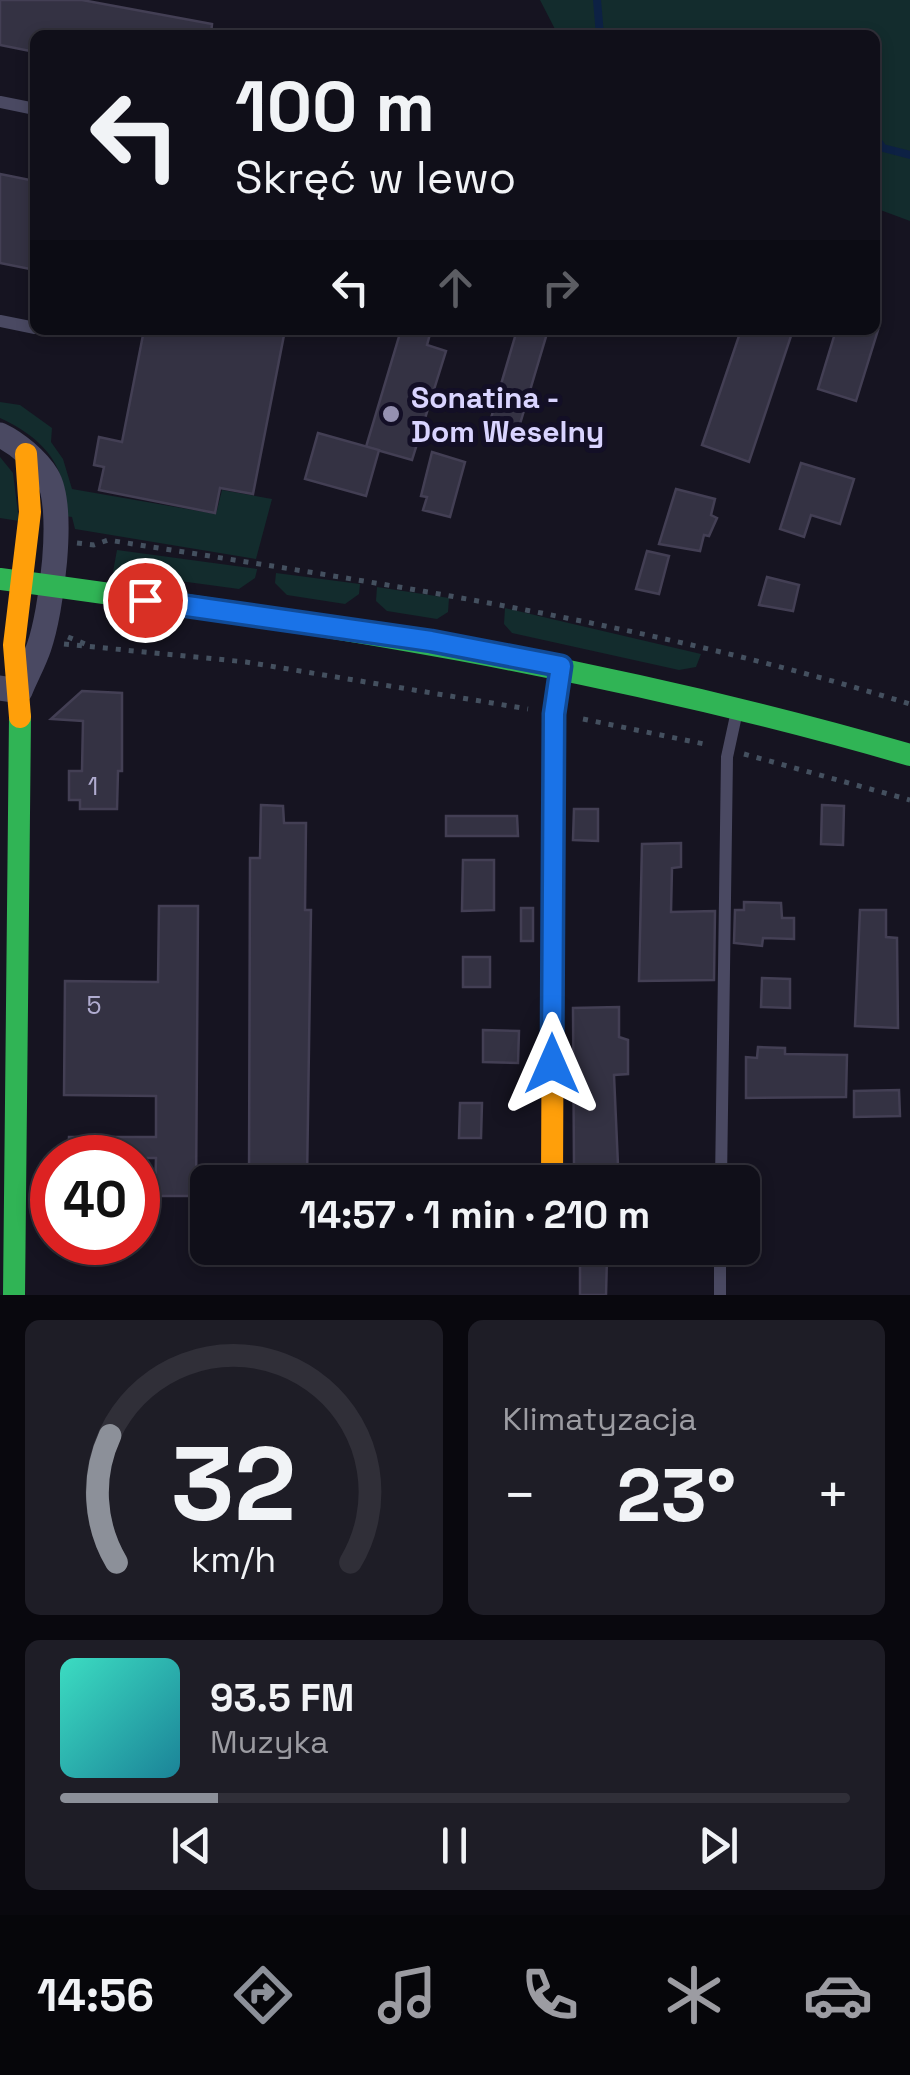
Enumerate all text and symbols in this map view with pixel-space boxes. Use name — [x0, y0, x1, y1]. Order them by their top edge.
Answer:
text: 100 m — [235, 62, 435, 151]
icon: left — [70, 70, 200, 200]
text: Skręć w lewo — [235, 149, 516, 206]
icon: left — [323, 260, 378, 315]
icon: ahead — [428, 260, 483, 315]
icon: right — [533, 260, 588, 315]
place label: Sonatina - Dom Weselny — [411, 378, 604, 451]
marker: Sonatina - Dom Weselny — [380, 403, 402, 425]
pin — [103, 558, 188, 643]
icon: arrive — [118, 573, 173, 628]
house number: 1 — [88, 770, 98, 802]
house number: 5 — [87, 989, 101, 1021]
position arrow — [500, 1012, 604, 1116]
speed limit sign: 40 — [30, 1135, 160, 1265]
text: 14:57 · 1 min · 210 m — [300, 1191, 650, 1239]
text: Klimatyzacja — [503, 1399, 697, 1439]
text: 32 — [171, 1418, 296, 1550]
text: 23° — [616, 1447, 736, 1543]
text: − — [503, 1460, 537, 1530]
text: + — [816, 1460, 850, 1530]
text: km/h — [191, 1537, 276, 1582]
text: 93.5 FM — [210, 1674, 354, 1722]
text: Muzyka — [210, 1722, 329, 1762]
icon: previous — [164, 1818, 219, 1873]
icon: pause — [427, 1818, 482, 1873]
icon: next — [691, 1818, 746, 1873]
icon: directions — [228, 1960, 298, 2030]
icon: music — [372, 1960, 442, 2030]
icon: phone — [515, 1960, 585, 2030]
icon: climate — [659, 1960, 729, 2030]
icon: car — [803, 1960, 873, 2030]
text: 14:56 — [37, 1967, 154, 2024]

